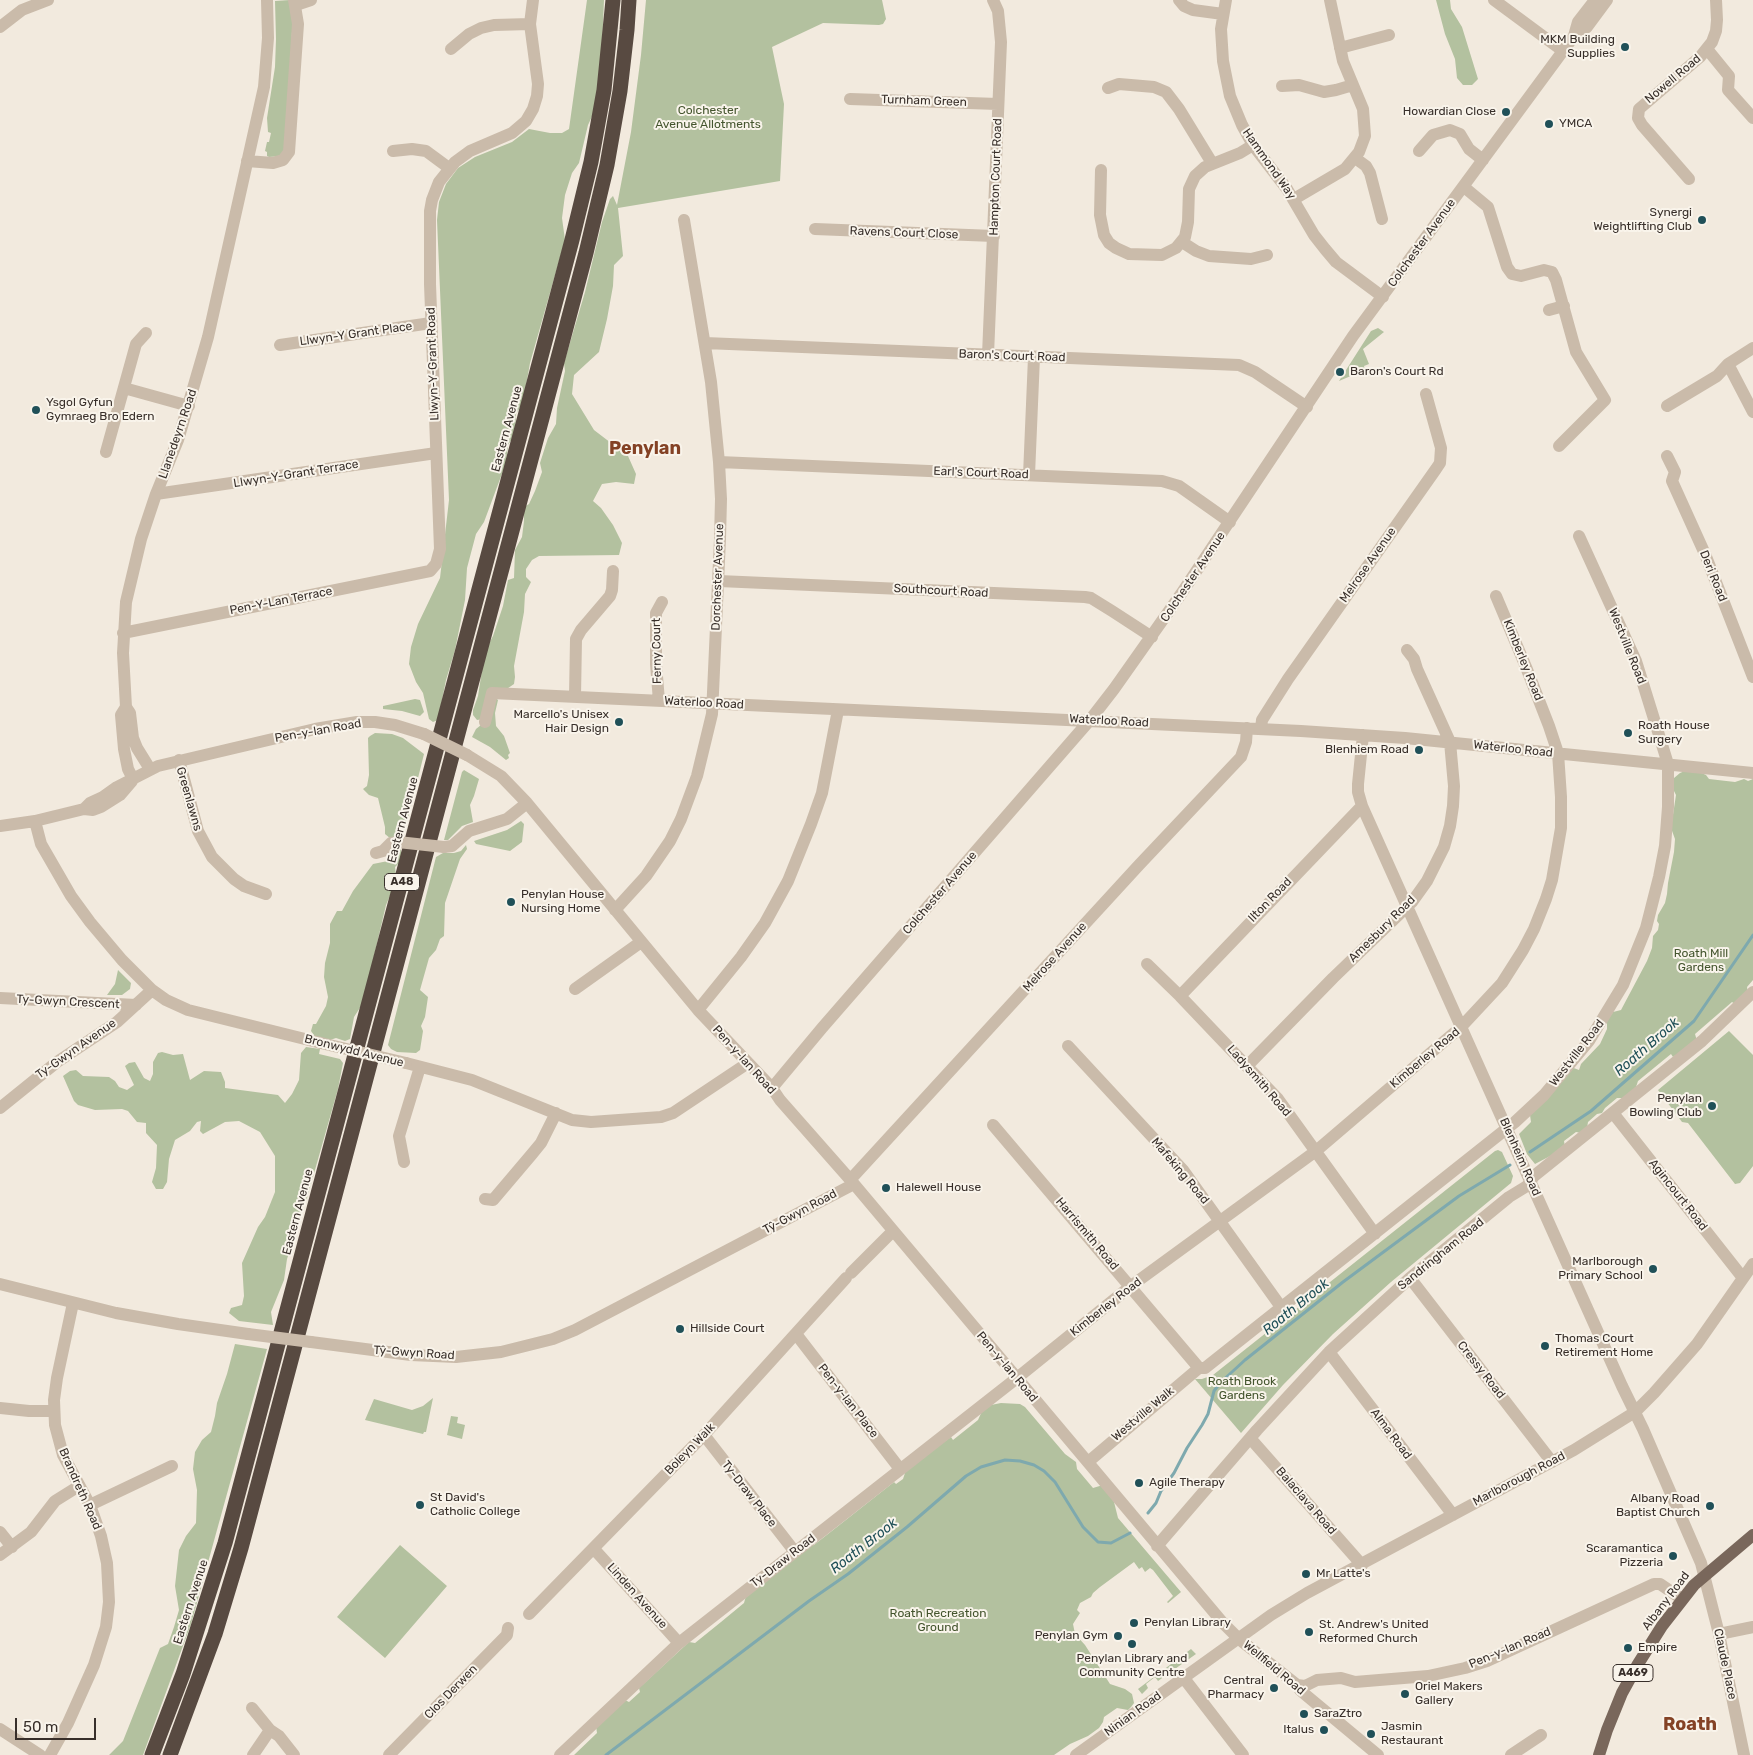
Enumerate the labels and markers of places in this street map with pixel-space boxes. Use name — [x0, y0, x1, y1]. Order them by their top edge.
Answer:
place label: MKM Building Supplies — [1540, 33, 1615, 61]
marker: MKM Building Supplies — [1619, 41, 1631, 53]
place label: Howardian Close — [1403, 105, 1496, 119]
marker: Howardian Close — [1500, 106, 1512, 118]
place label: YMCA — [1559, 117, 1592, 131]
marker: YMCA — [1543, 118, 1555, 130]
place label: Synergi Weightlifting Club — [1593, 206, 1692, 234]
marker: Synergi Weightlifting Club — [1696, 214, 1708, 226]
place label: Baron's Court Rd — [1350, 365, 1444, 379]
marker: Baron's Court Rd — [1334, 366, 1346, 378]
place label: Ysgol Gyfun Gymraeg Bro Edern — [46, 396, 155, 424]
marker: Ysgol Gyfun Gymraeg Bro Edern — [30, 404, 42, 416]
place label: Marcello's Unisex Hair Design — [514, 708, 609, 736]
marker: Marcello's Unisex Hair Design — [613, 716, 625, 728]
place label: Roath House Surgery — [1638, 719, 1710, 747]
marker: Roath House Surgery — [1622, 727, 1634, 739]
place label: Blenhiem Road — [1325, 743, 1409, 757]
marker: Blenhiem Road — [1413, 744, 1425, 756]
place label: Penylan House Nursing Home — [521, 888, 604, 916]
marker: Penylan House Nursing Home — [505, 896, 517, 908]
place label: Penylan Bowling Club — [1629, 1092, 1702, 1120]
marker: Penylan Bowling Club — [1706, 1100, 1718, 1112]
place label: Halewell House — [896, 1181, 981, 1195]
marker: Halewell House — [880, 1182, 892, 1194]
place label: Marlborough Primary School — [1558, 1255, 1643, 1283]
marker: Marlborough Primary School — [1647, 1263, 1659, 1275]
place label: Hillside Court — [690, 1322, 764, 1336]
marker: Hillside Court — [674, 1323, 686, 1335]
place label: Thomas Court Retirement Home — [1555, 1332, 1653, 1360]
marker: Thomas Court Retirement Home — [1539, 1340, 1551, 1352]
place label: Agile Therapy — [1149, 1476, 1225, 1490]
marker: Agile Therapy — [1133, 1477, 1145, 1489]
place label: St David's Catholic College — [430, 1491, 520, 1519]
place label: Albany Road Baptist Church — [1616, 1492, 1700, 1520]
marker: St David's Catholic College — [414, 1499, 426, 1511]
marker: Albany Road Baptist Church — [1704, 1500, 1716, 1512]
place label: Scaramantica Pizzeria — [1586, 1542, 1663, 1570]
marker: Scaramantica Pizzeria — [1667, 1550, 1679, 1562]
place label: Mr Latte's — [1316, 1567, 1371, 1581]
marker: Mr Latte's — [1300, 1568, 1312, 1580]
place label: Penylan Library — [1144, 1616, 1231, 1630]
marker: Penylan Library — [1128, 1617, 1140, 1629]
place label: St. Andrew's United Reformed Church — [1319, 1618, 1429, 1646]
marker: St. Andrew's United Reformed Church — [1303, 1626, 1315, 1638]
place label: Penylan Gym — [1035, 1629, 1108, 1643]
marker: Penylan Gym — [1112, 1630, 1124, 1642]
marker: Penylan Library and Community Centre — [1126, 1638, 1138, 1650]
place label: Empire — [1638, 1641, 1677, 1655]
marker: Empire — [1622, 1642, 1634, 1654]
place label: Penylan Library and Community Centre — [1077, 1652, 1187, 1680]
place label: Central Pharmacy — [1207, 1674, 1264, 1702]
place label: Oriel Makers Gallery — [1415, 1680, 1483, 1708]
marker: Central Pharmacy — [1268, 1682, 1280, 1694]
marker: Oriel Makers Gallery — [1399, 1688, 1411, 1700]
place label: SaraZtro — [1314, 1707, 1362, 1721]
marker: SaraZtro — [1298, 1708, 1310, 1720]
place label: Jasmin Restaurant — [1381, 1720, 1443, 1748]
place label: Italus — [1283, 1723, 1314, 1737]
marker: Italus — [1318, 1724, 1330, 1736]
marker: Jasmin Restaurant — [1365, 1728, 1377, 1740]

